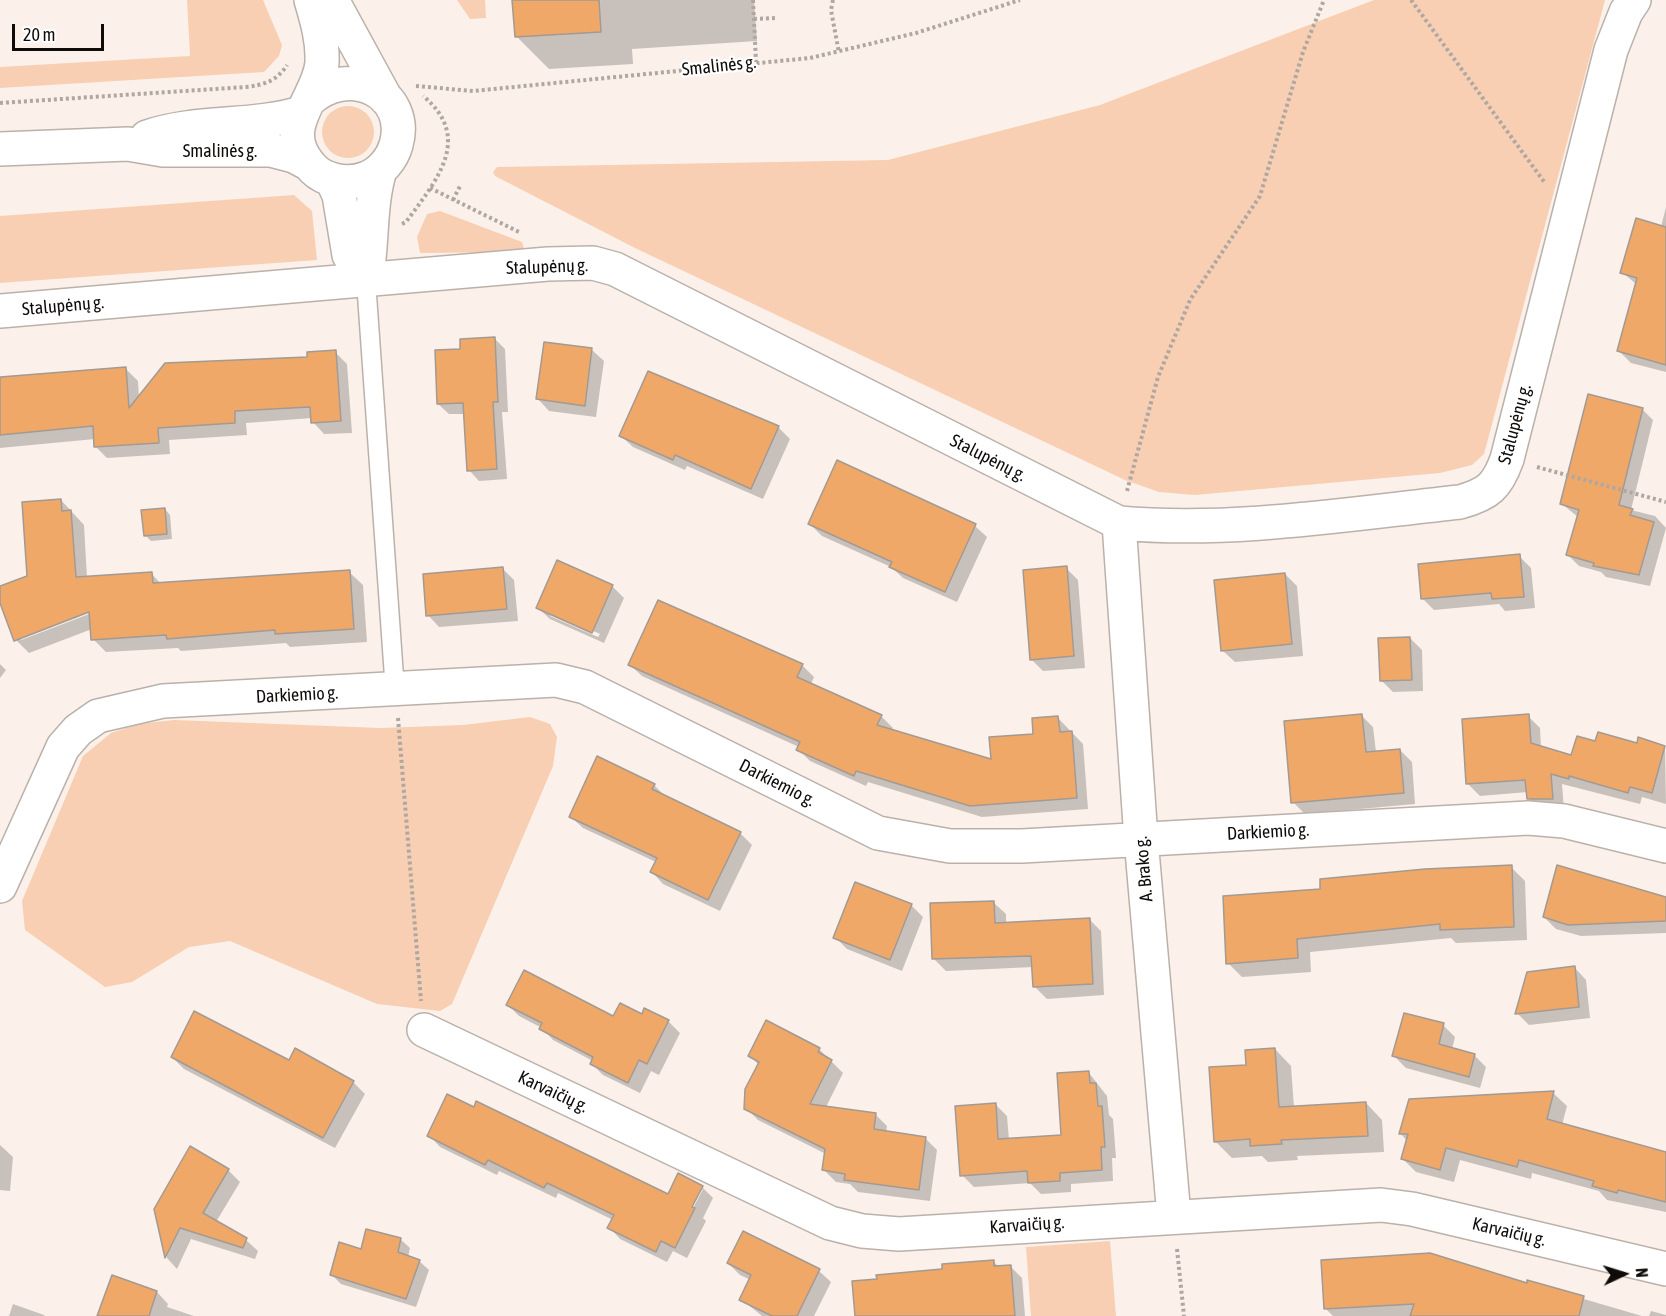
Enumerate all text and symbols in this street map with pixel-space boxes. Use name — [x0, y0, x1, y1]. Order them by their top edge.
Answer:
scale bar — [15, 12, 106, 50]
text: 20 m — [23, 24, 55, 45]
street label: Smalinės g. — [681, 51, 757, 81]
street label: Smalinės g. — [183, 140, 257, 162]
street label: Stalupėnų g. — [506, 255, 588, 279]
street label: Stalupėnų g. — [21, 292, 105, 320]
street label: Stalupėnų g. — [1494, 382, 1536, 466]
street label: Stalupėnų g. — [947, 430, 1029, 486]
street label: Darkiemio g. — [255, 682, 339, 708]
street label: Darkiemio g. — [735, 755, 819, 811]
street label: Darkiemio g. — [1226, 819, 1310, 845]
street label: A. Brako g. — [1130, 835, 1158, 903]
street label: Karvaičių g. — [515, 1066, 591, 1118]
street label: Karvaičių g. — [989, 1212, 1065, 1238]
street label: Karvaičių g. — [1470, 1213, 1548, 1251]
north arrow — [1594, 1244, 1654, 1304]
text: N — [1633, 1267, 1651, 1278]

